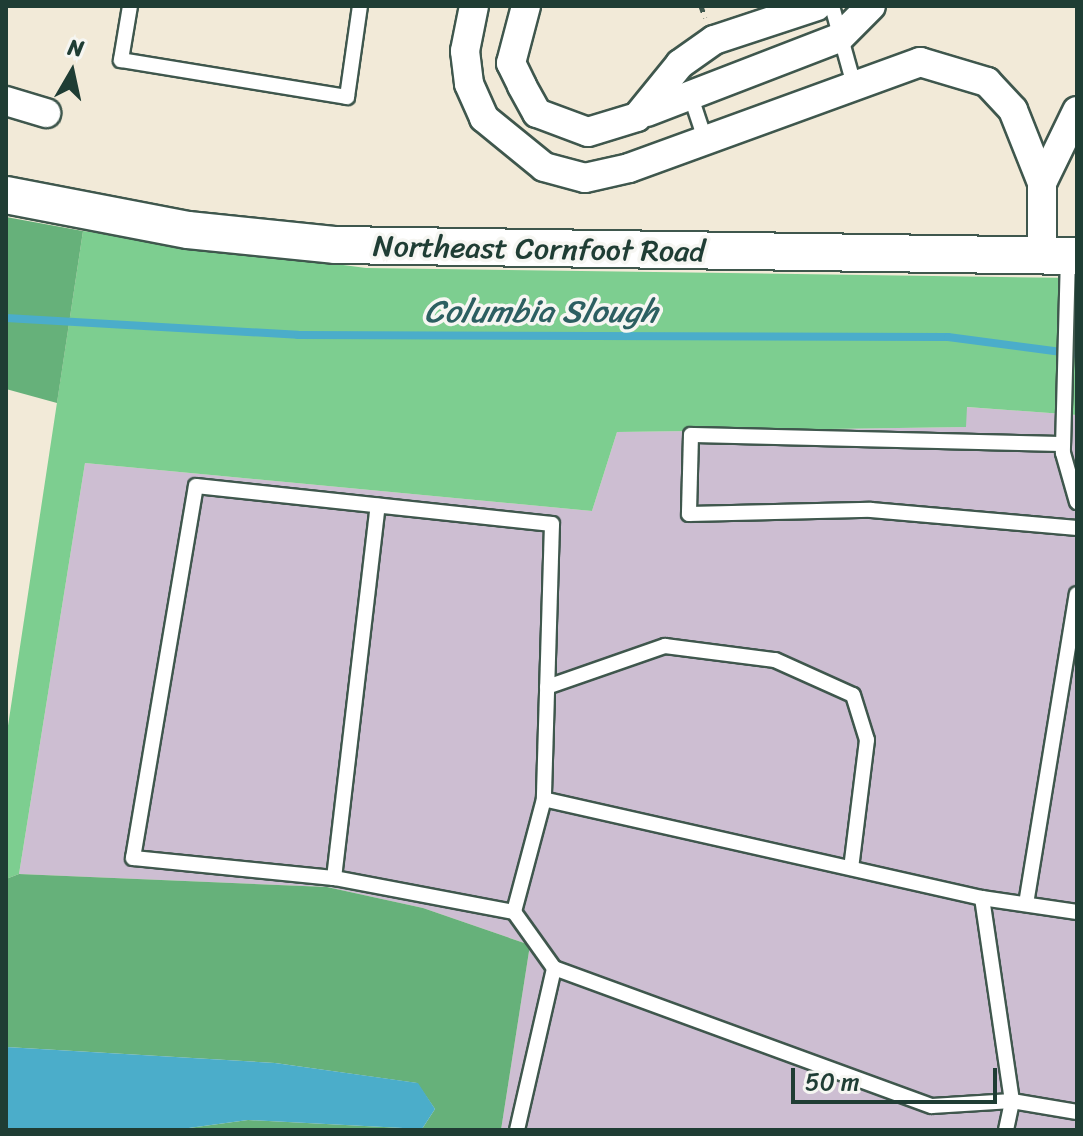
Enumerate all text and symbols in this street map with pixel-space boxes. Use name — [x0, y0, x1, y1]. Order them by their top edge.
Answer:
text: N — [65, 27, 86, 68]
north arrow — [32, 32, 112, 112]
street label: Northeast Cornfoot Road — [372, 228, 706, 270]
water label: Columbia Slough — [425, 293, 657, 331]
scale bar — [795, 1052, 1001, 1102]
text: 50 m — [805, 1061, 860, 1103]

